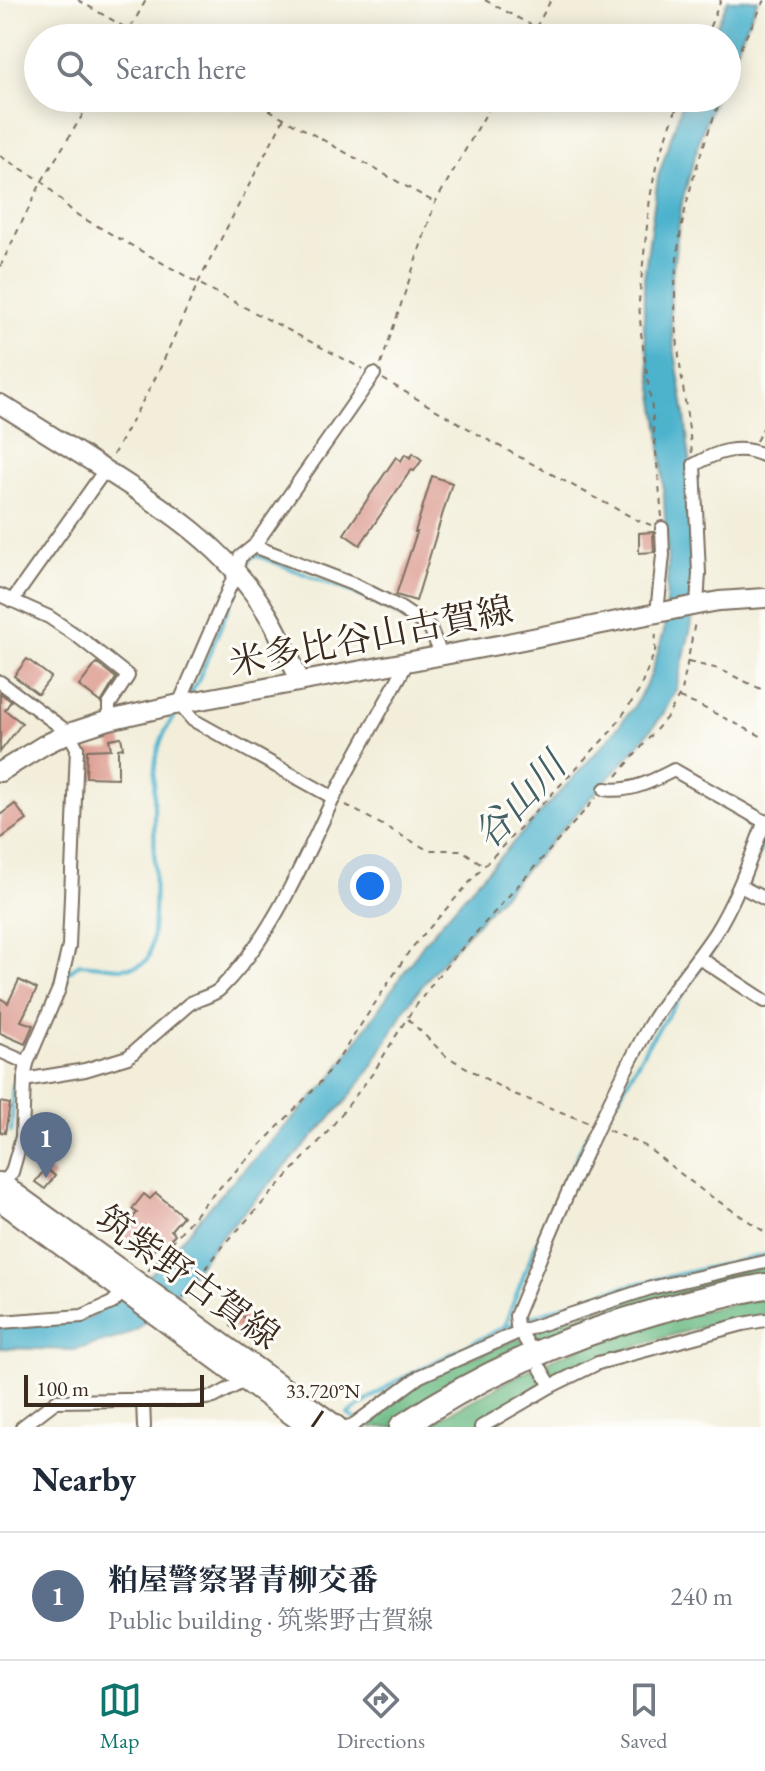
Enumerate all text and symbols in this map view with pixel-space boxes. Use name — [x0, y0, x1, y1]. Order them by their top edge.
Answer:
search box — [24, 24, 741, 112]
icon: search — [52, 46, 96, 90]
text: Search here — [116, 49, 246, 88]
street label: 米多比谷山古賀線 — [225, 585, 517, 687]
water label: 谷山川 — [462, 739, 579, 858]
your location — [350, 866, 390, 906]
pin: 1 — [20, 1112, 72, 1178]
street label: 筑紫野古賀線 — [87, 1195, 289, 1359]
scale bar — [24, 1371, 204, 1407]
text: 100 m — [36, 1374, 89, 1403]
text: 33.720°N — [286, 1378, 360, 1404]
text: Nearby — [32, 1457, 136, 1501]
text: 粕屋警察署青柳交番 — [108, 1560, 378, 1599]
text: 1 — [51, 1579, 65, 1613]
text: 240 m — [670, 1579, 733, 1613]
text: Public building · 筑紫野古賀線 — [108, 1603, 433, 1637]
tab: Map — [98, 1678, 142, 1755]
tab: Directions — [337, 1678, 425, 1755]
tab: Saved — [620, 1678, 667, 1755]

